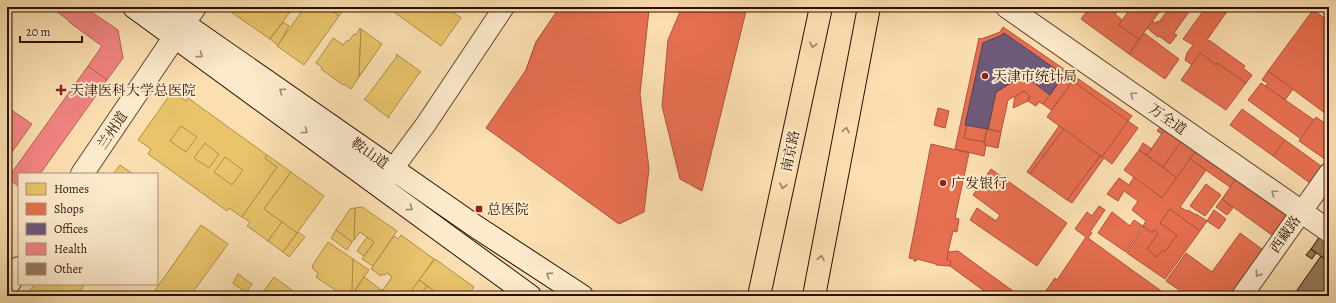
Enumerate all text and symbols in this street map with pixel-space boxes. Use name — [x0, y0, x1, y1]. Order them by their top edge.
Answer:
scale bar — [20, 18, 82, 44]
text: 20 m — [26, 24, 50, 40]
one-way arrow — [810, 42, 818, 48]
one-way arrow — [196, 50, 203, 58]
place label: 天津市统计局 — [993, 67, 1077, 86]
marker: 天津市统计局 — [980, 71, 990, 81]
place label: 天津医科大学总医院 — [70, 81, 196, 100]
marker: 天津医科大学总医院 — [55, 84, 67, 96]
one-way arrow — [279, 89, 286, 96]
one-way arrow — [1130, 92, 1137, 100]
street label: 万全道 — [1145, 100, 1190, 139]
street label: 兰州道 — [93, 108, 132, 153]
one-way arrow — [301, 126, 308, 134]
one-way arrow — [841, 127, 849, 133]
street label: 南京路 — [777, 129, 804, 174]
street label: 鞍山道 — [347, 134, 392, 173]
legend — [18, 173, 158, 285]
place label: 广发银行 — [951, 174, 1007, 193]
marker: 广发银行 — [938, 178, 948, 188]
text: Homes — [54, 181, 89, 197]
one-way arrow — [779, 183, 787, 189]
one-way arrow — [1271, 190, 1278, 198]
place label: 总医院 — [487, 200, 529, 219]
text: Shops — [54, 201, 84, 217]
one-way arrow — [406, 203, 413, 210]
marker: 总医院 — [474, 204, 484, 214]
street label: 西藏路 — [1266, 212, 1305, 257]
text: Offices — [54, 221, 88, 237]
text: Health — [54, 241, 88, 257]
one-way arrow — [817, 255, 825, 261]
text: Other — [54, 261, 83, 277]
one-way arrow — [1256, 269, 1263, 276]
one-way arrow — [546, 272, 553, 279]

